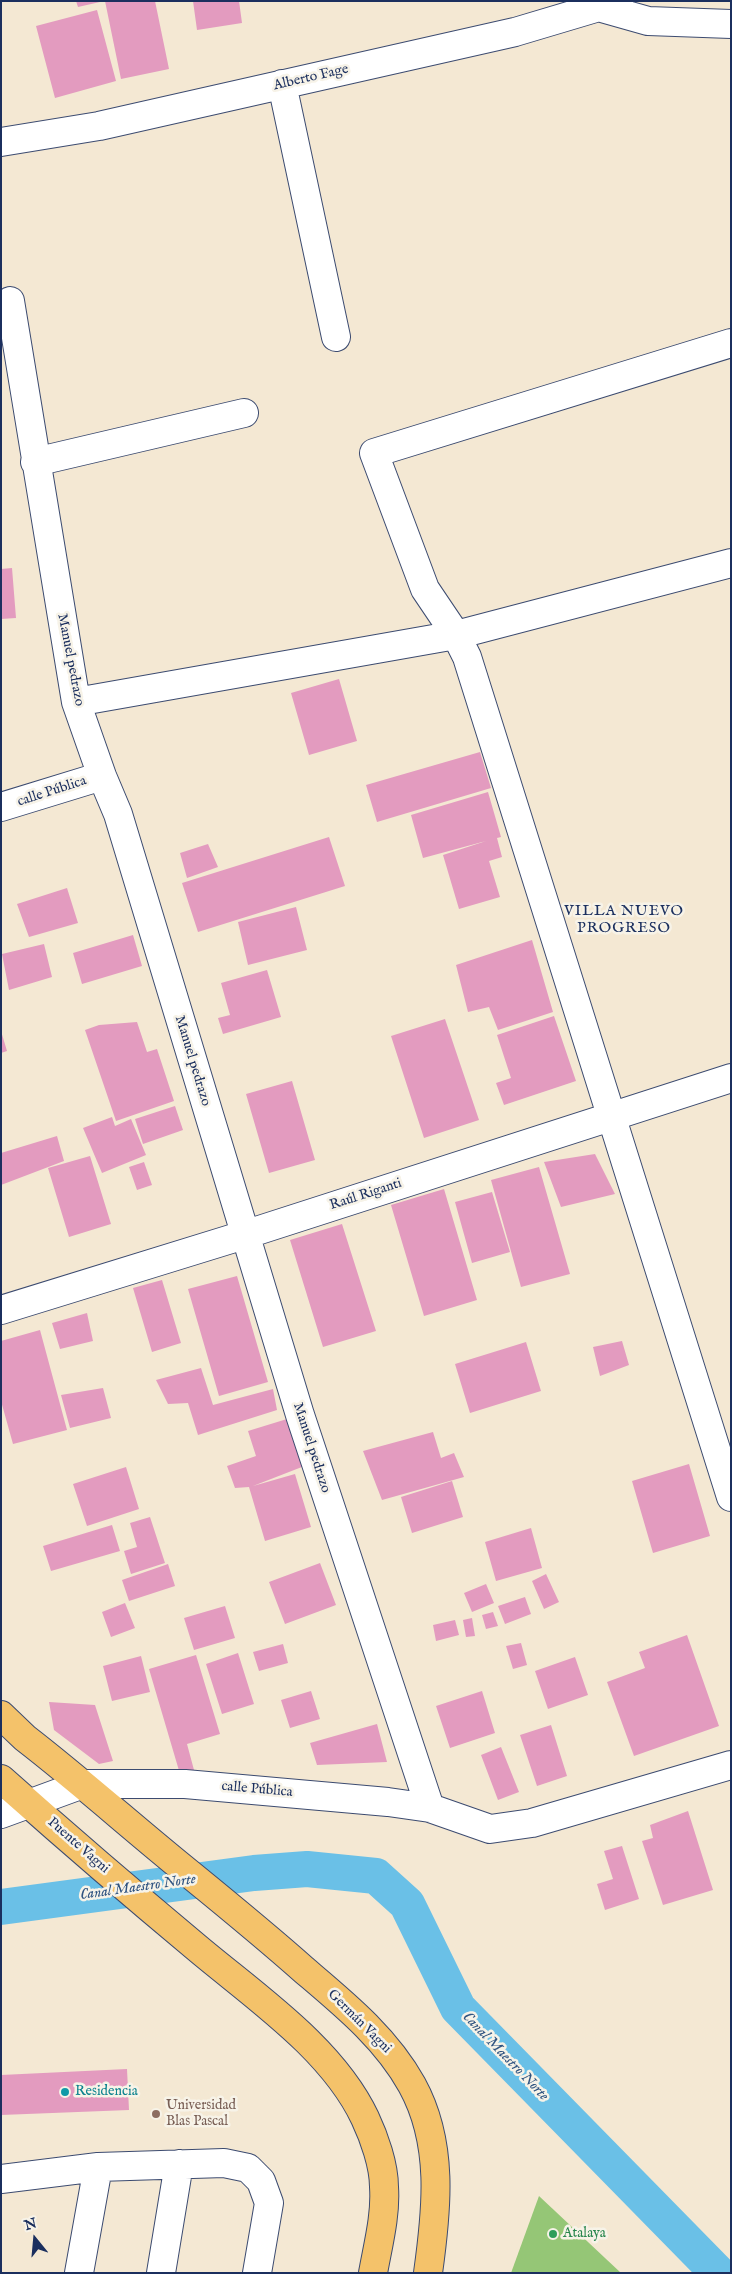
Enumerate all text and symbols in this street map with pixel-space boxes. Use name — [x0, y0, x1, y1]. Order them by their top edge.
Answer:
street label: Alberto Fage — [272, 61, 350, 95]
street label: Manuel pedrazo — [53, 612, 87, 708]
street label: calle Pública — [15, 773, 89, 811]
district label: VILLA NUEVO PROGRESO — [563, 903, 685, 938]
street label: Manuel pedrazo — [170, 1014, 214, 1108]
street label: Raúl Riganti — [328, 1175, 404, 1215]
street label: Manuel pedrazo — [289, 1401, 333, 1495]
street label: calle Pública — [221, 1779, 293, 1801]
street label: Puente Vagni — [44, 1815, 112, 1877]
water label: Canal Maestro Norte — [79, 1871, 197, 1905]
street label: Germán Vagni — [324, 1987, 394, 2057]
water label: Canal Maestro Norte — [458, 2009, 552, 2105]
place label: Residencia — [75, 2084, 138, 2100]
marker: Residencia — [59, 2086, 71, 2098]
place label: Universidad Blas Pascal — [166, 2098, 236, 2130]
marker: Universidad Blas Pascal — [150, 2108, 162, 2120]
north arrow — [10, 2214, 60, 2264]
text: N — [22, 2214, 39, 2235]
place label: Atalaya — [563, 2226, 606, 2242]
marker: Atalaya — [547, 2228, 559, 2240]

